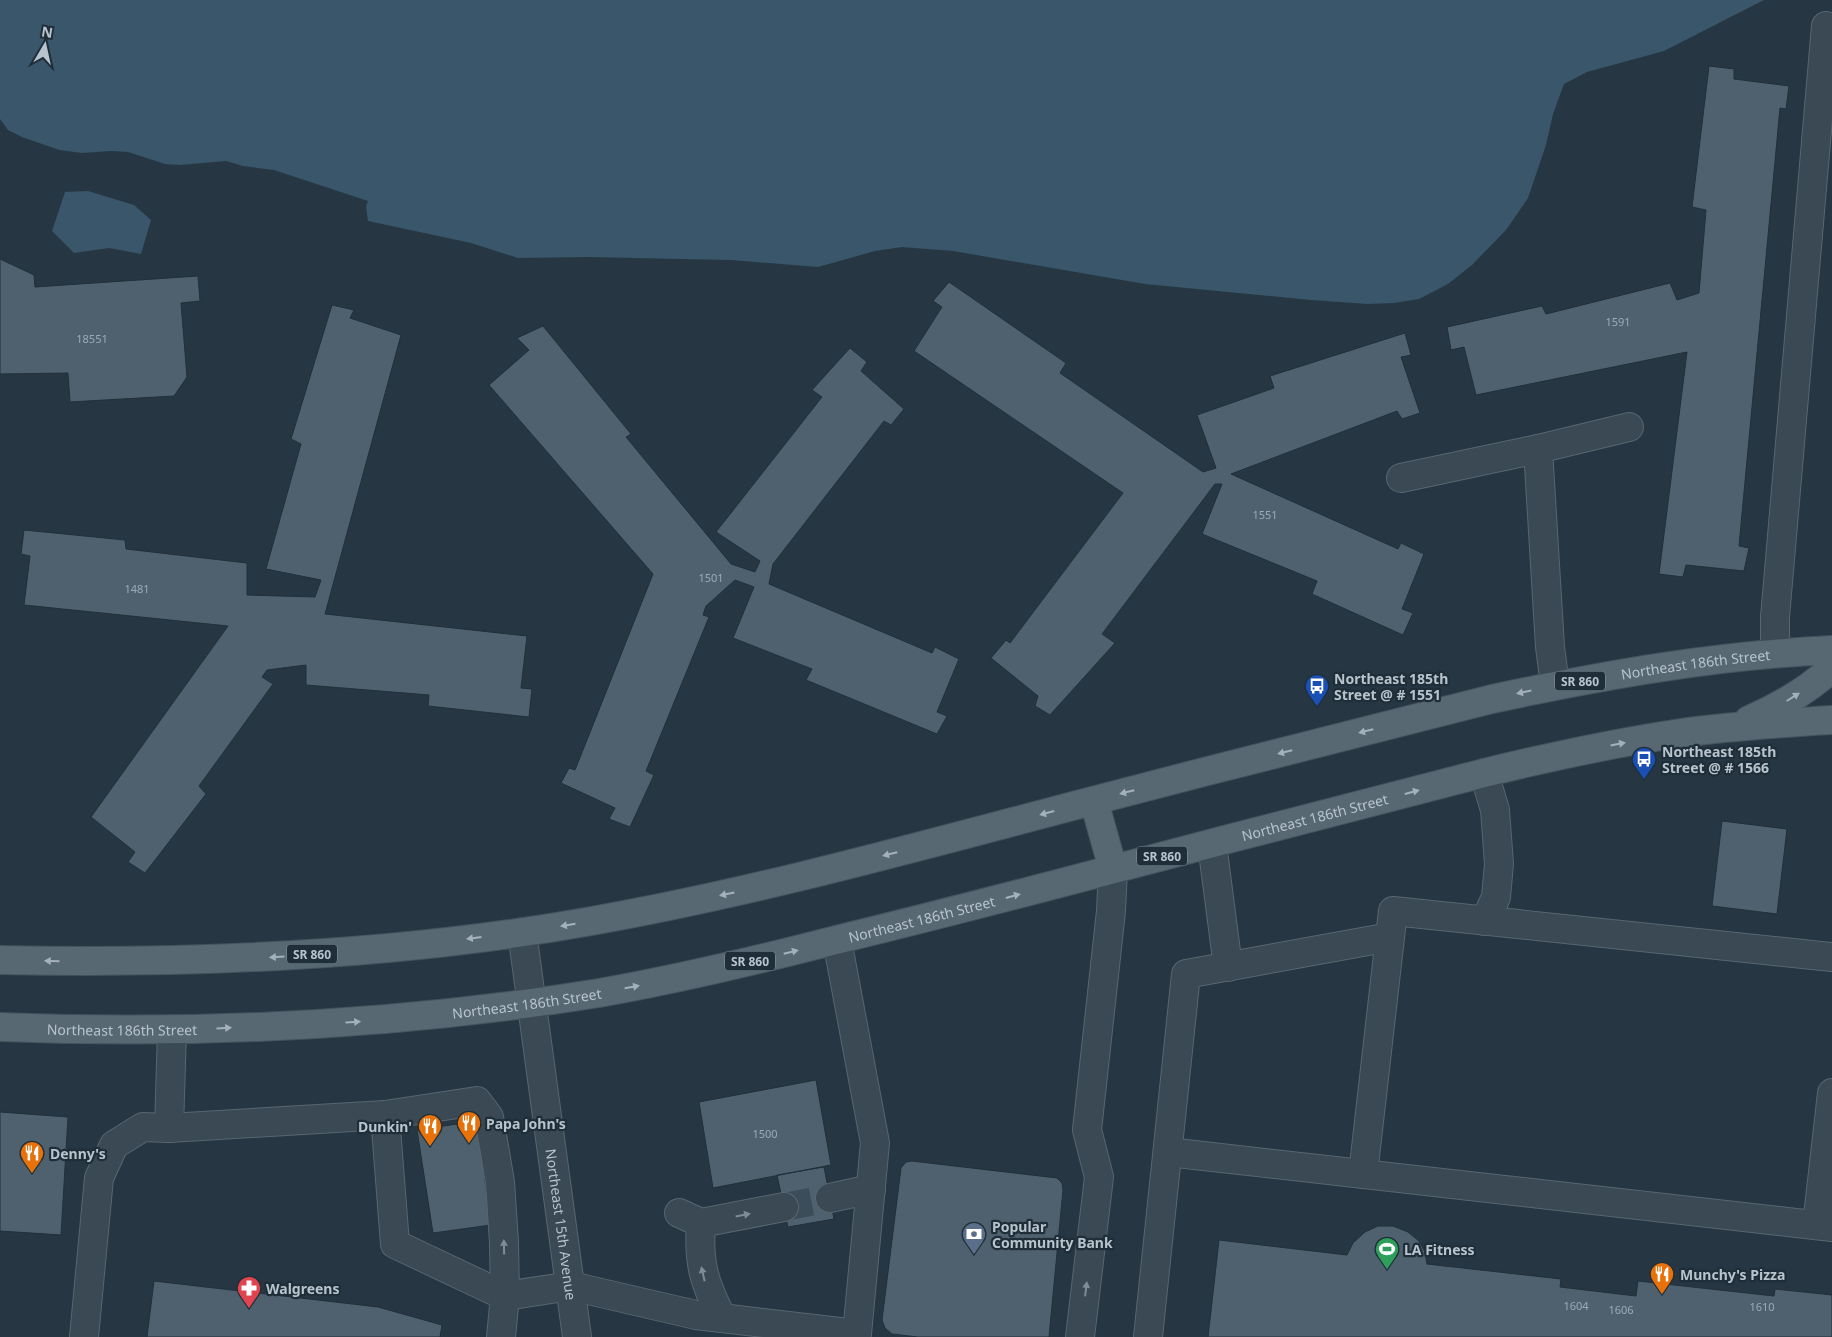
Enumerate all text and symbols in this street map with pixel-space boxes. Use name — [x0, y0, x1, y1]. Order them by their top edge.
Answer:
north arrow — [20, 20, 70, 70]
text: N — [40, 21, 54, 42]
house number: 1591 — [1605, 314, 1631, 329]
house number: 18551 — [76, 331, 108, 346]
house number: 1551 — [1252, 507, 1278, 522]
house number: 1501 — [698, 570, 724, 585]
house number: 1481 — [124, 581, 150, 596]
street label: Northeast 186th Street — [1619, 645, 1771, 683]
place label: Northeast 185th Street @ # 1551 — [1334, 669, 1448, 704]
road number: SR 860 — [1555, 671, 1605, 690]
bus stop icon: Northeast 185th Street @ # 1551 — [1304, 673, 1330, 707]
one-way arrow — [1516, 688, 1532, 696]
one-way arrow — [1786, 693, 1799, 702]
one-way arrow — [1359, 727, 1374, 735]
one-way arrow — [1611, 739, 1627, 747]
place label: Northeast 185th Street @ # 1566 — [1662, 742, 1776, 777]
bus stop icon: Northeast 185th Street @ # 1566 — [1631, 746, 1657, 780]
one-way arrow — [1277, 748, 1292, 756]
one-way arrow — [1404, 787, 1419, 795]
one-way arrow — [1120, 788, 1135, 796]
street label: Northeast 186th Street — [1239, 789, 1390, 845]
one-way arrow — [1039, 810, 1054, 818]
road number: SR 860 — [1137, 846, 1187, 866]
one-way arrow — [882, 850, 897, 858]
one-way arrow — [720, 890, 735, 898]
street label: Northeast 186th Street — [846, 891, 997, 946]
one-way arrow — [1006, 891, 1021, 899]
one-way arrow — [559, 921, 575, 929]
one-way arrow — [466, 935, 482, 943]
road number: SR 860 — [287, 944, 337, 964]
one-way arrow — [783, 948, 798, 956]
road number: SR 860 — [725, 951, 775, 970]
one-way arrow — [269, 953, 285, 961]
one-way arrow — [44, 957, 60, 965]
one-way arrow — [624, 982, 640, 990]
street label: Northeast 186th Street — [451, 983, 603, 1022]
one-way arrow — [345, 1017, 361, 1025]
street label: Northeast 186th Street — [47, 1019, 197, 1039]
one-way arrow — [216, 1024, 232, 1032]
restaurant icon: Papa John's — [456, 1110, 482, 1144]
restaurant icon: Dunkin' — [417, 1113, 443, 1147]
place label: Papa John's — [486, 1114, 566, 1133]
place label: Dunkin' — [358, 1117, 412, 1136]
house number: 1500 — [752, 1126, 778, 1141]
restaurant icon: Denny's — [19, 1140, 45, 1174]
place label: Denny's — [50, 1144, 106, 1163]
street label: Northeast 15th Avenue — [542, 1148, 581, 1301]
one-way arrow — [735, 1210, 751, 1218]
place label: Popular Community Bank — [992, 1217, 1113, 1252]
bank icon: Popular Community Bank — [961, 1221, 987, 1255]
sports icon: LA Fitness — [1374, 1236, 1400, 1270]
one-way arrow — [500, 1239, 508, 1255]
place label: LA Fitness — [1404, 1240, 1475, 1259]
restaurant icon: Munchy's Pizza — [1649, 1261, 1675, 1295]
place label: Munchy's Pizza — [1680, 1265, 1785, 1284]
one-way arrow — [699, 1266, 707, 1281]
pharmacy icon: Walgreens — [236, 1275, 262, 1309]
place label: Walgreens — [266, 1279, 340, 1298]
one-way arrow — [1082, 1280, 1090, 1296]
house number: 1604 — [1563, 1298, 1589, 1313]
house number: 1610 — [1749, 1299, 1775, 1314]
house number: 1606 — [1608, 1302, 1634, 1317]

